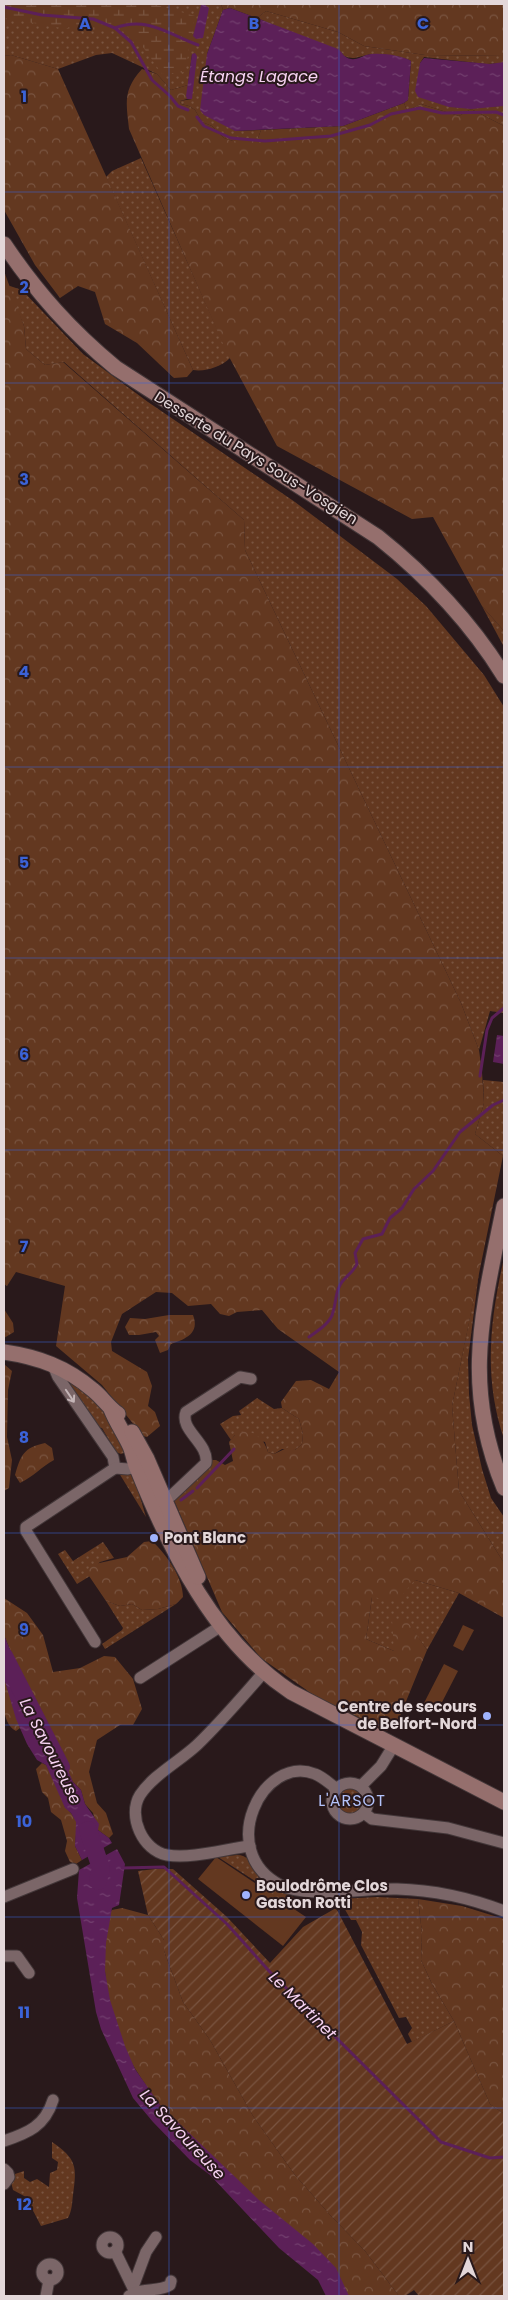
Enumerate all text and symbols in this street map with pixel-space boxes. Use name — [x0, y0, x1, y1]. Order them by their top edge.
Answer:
text: A — [79, 12, 91, 35]
text: B — [249, 12, 259, 35]
text: C — [417, 12, 429, 35]
water label: Étangs Lagace — [200, 65, 318, 88]
text: 1 — [21, 85, 27, 108]
text: 2 — [19, 276, 29, 299]
street label: Desserte du Pays Sous-Vosgien — [150, 386, 362, 529]
text: 3 — [19, 468, 29, 491]
text: 4 — [19, 660, 30, 683]
text: 5 — [19, 851, 29, 874]
text: 6 — [19, 1043, 29, 1066]
text: 7 — [20, 1235, 29, 1258]
one-way arrow — [65, 1389, 76, 1403]
text: 8 — [19, 1426, 29, 1449]
place label: Pont Blanc — [164, 1527, 246, 1548]
marker: Pont Blanc — [148, 1532, 160, 1544]
text: 9 — [19, 1618, 29, 1641]
water label: La Savoureuse — [14, 1694, 87, 1808]
place label: Centre de secours de Belfort-Nord — [338, 1696, 477, 1734]
marker: Centre de secours de Belfort-Nord — [481, 1710, 493, 1722]
district label: L'ARSOT — [318, 1789, 386, 1812]
text: 10 — [16, 1810, 32, 1833]
place label: Boulodrôme Clos Gaston Rotti — [256, 1875, 388, 1913]
marker: Boulodrôme Clos Gaston Rotti — [240, 1889, 252, 1901]
water label: Le Martinet — [263, 1966, 343, 2045]
text: 11 — [18, 2001, 30, 2024]
water label: La Savoureuse — [135, 2084, 231, 2185]
text: 12 — [16, 2193, 32, 2216]
north arrow — [443, 2235, 493, 2285]
text: N — [463, 2237, 473, 2257]

